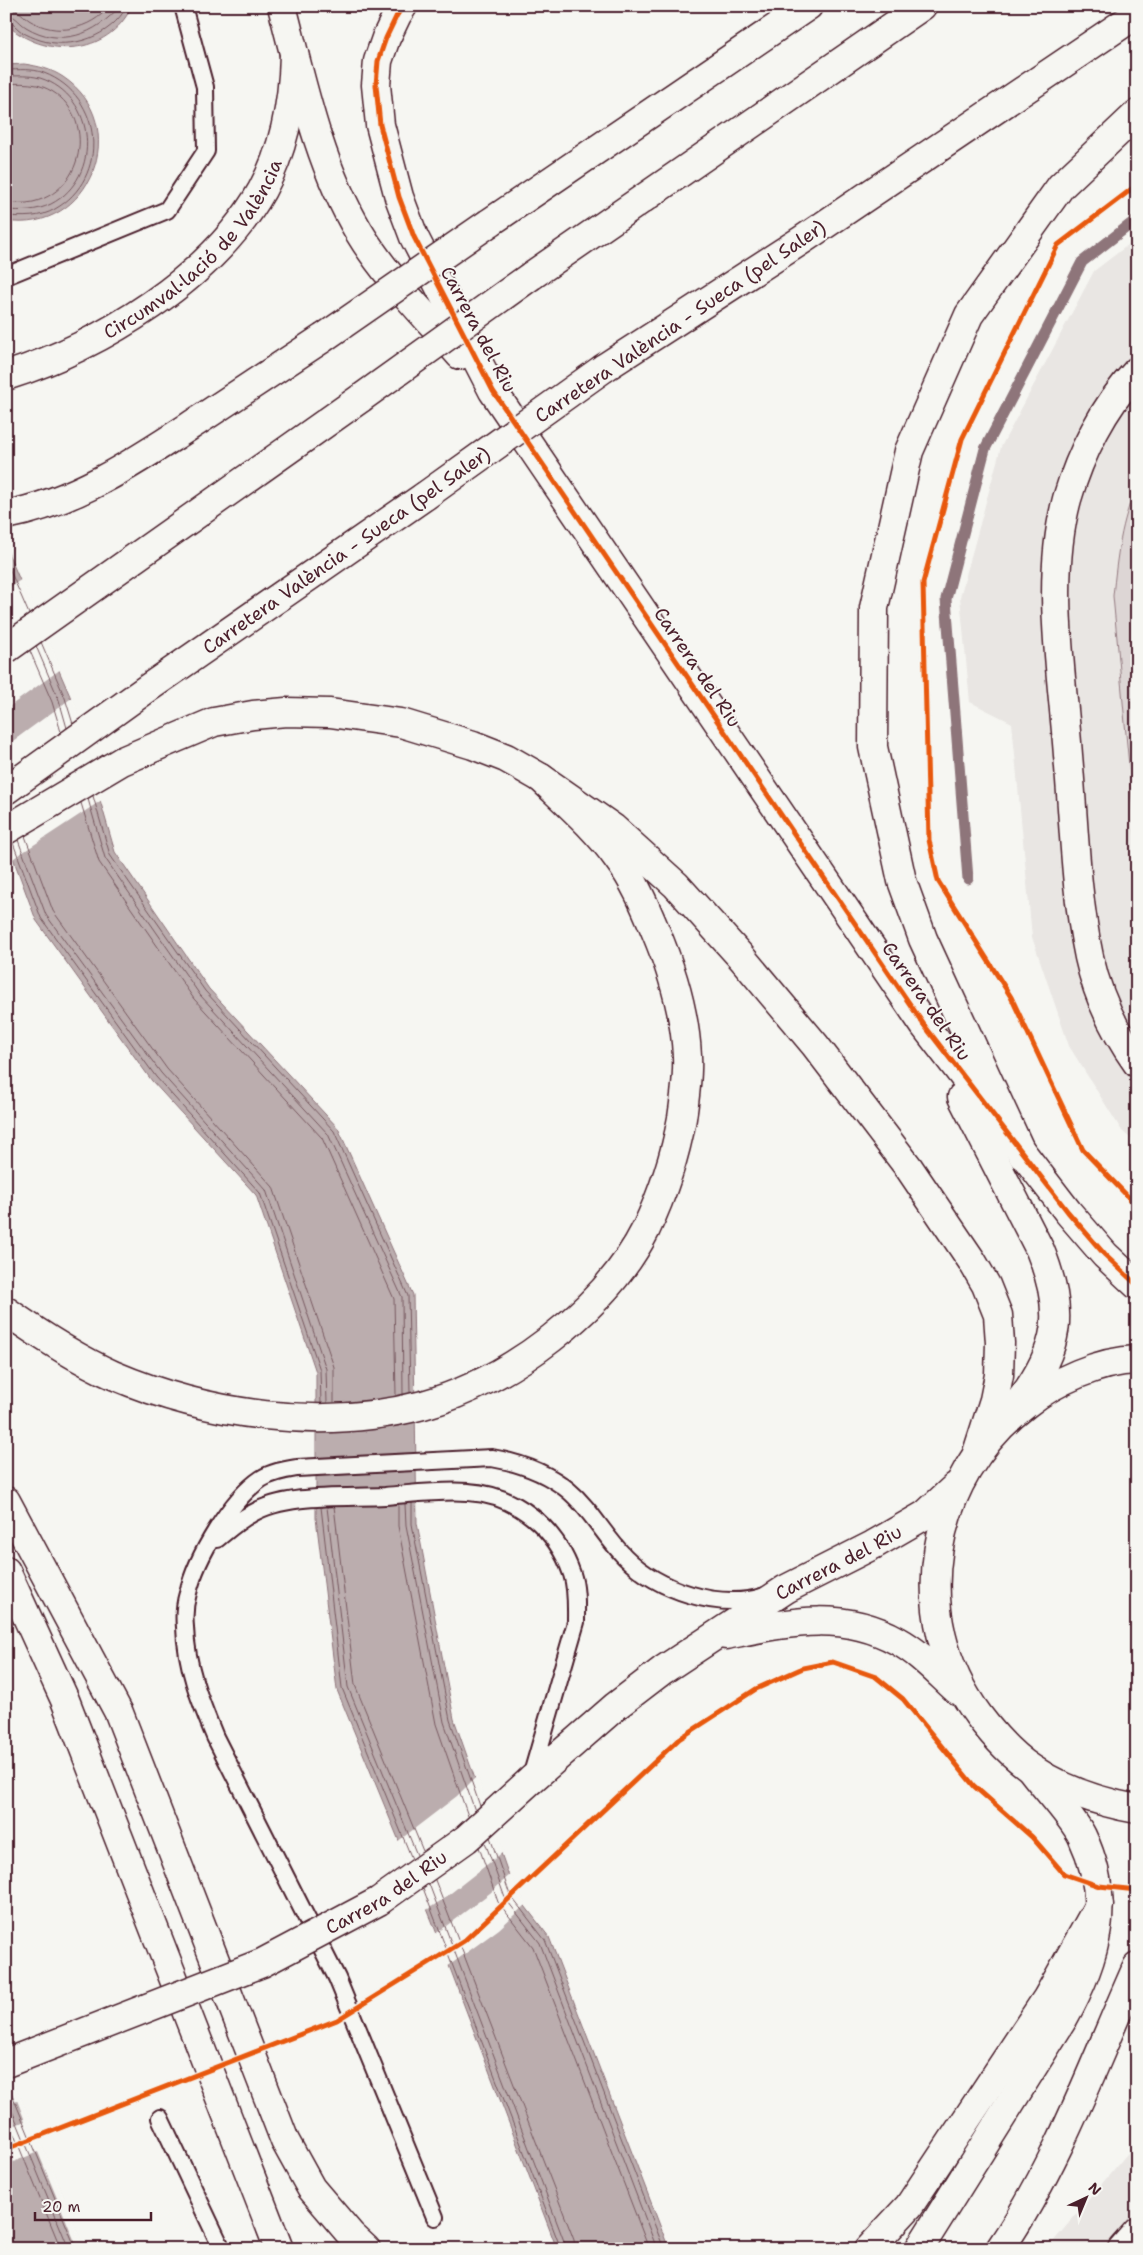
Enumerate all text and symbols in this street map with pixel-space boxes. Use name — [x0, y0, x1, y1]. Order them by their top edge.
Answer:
street label: Circumval·lació de València — [99, 155, 288, 345]
street label: Carretera València - Sueca (pel Saler) — [530, 214, 831, 428]
street label: Carrera del Riu — [435, 262, 522, 397]
street label: Carretera València - Sueca (pel Saler) — [197, 441, 495, 660]
street label: Carrera del Riu — [648, 602, 747, 732]
street label: Carrera del Riu — [876, 937, 977, 1066]
street label: Carrera del Riu — [770, 1519, 906, 1606]
street label: Carrera del Riu — [321, 1844, 452, 1940]
north arrow — [1060, 2172, 1110, 2222]
text: N — [1085, 2178, 1105, 2199]
scale bar — [35, 2190, 151, 2222]
text: 20 m — [42, 2197, 81, 2217]

